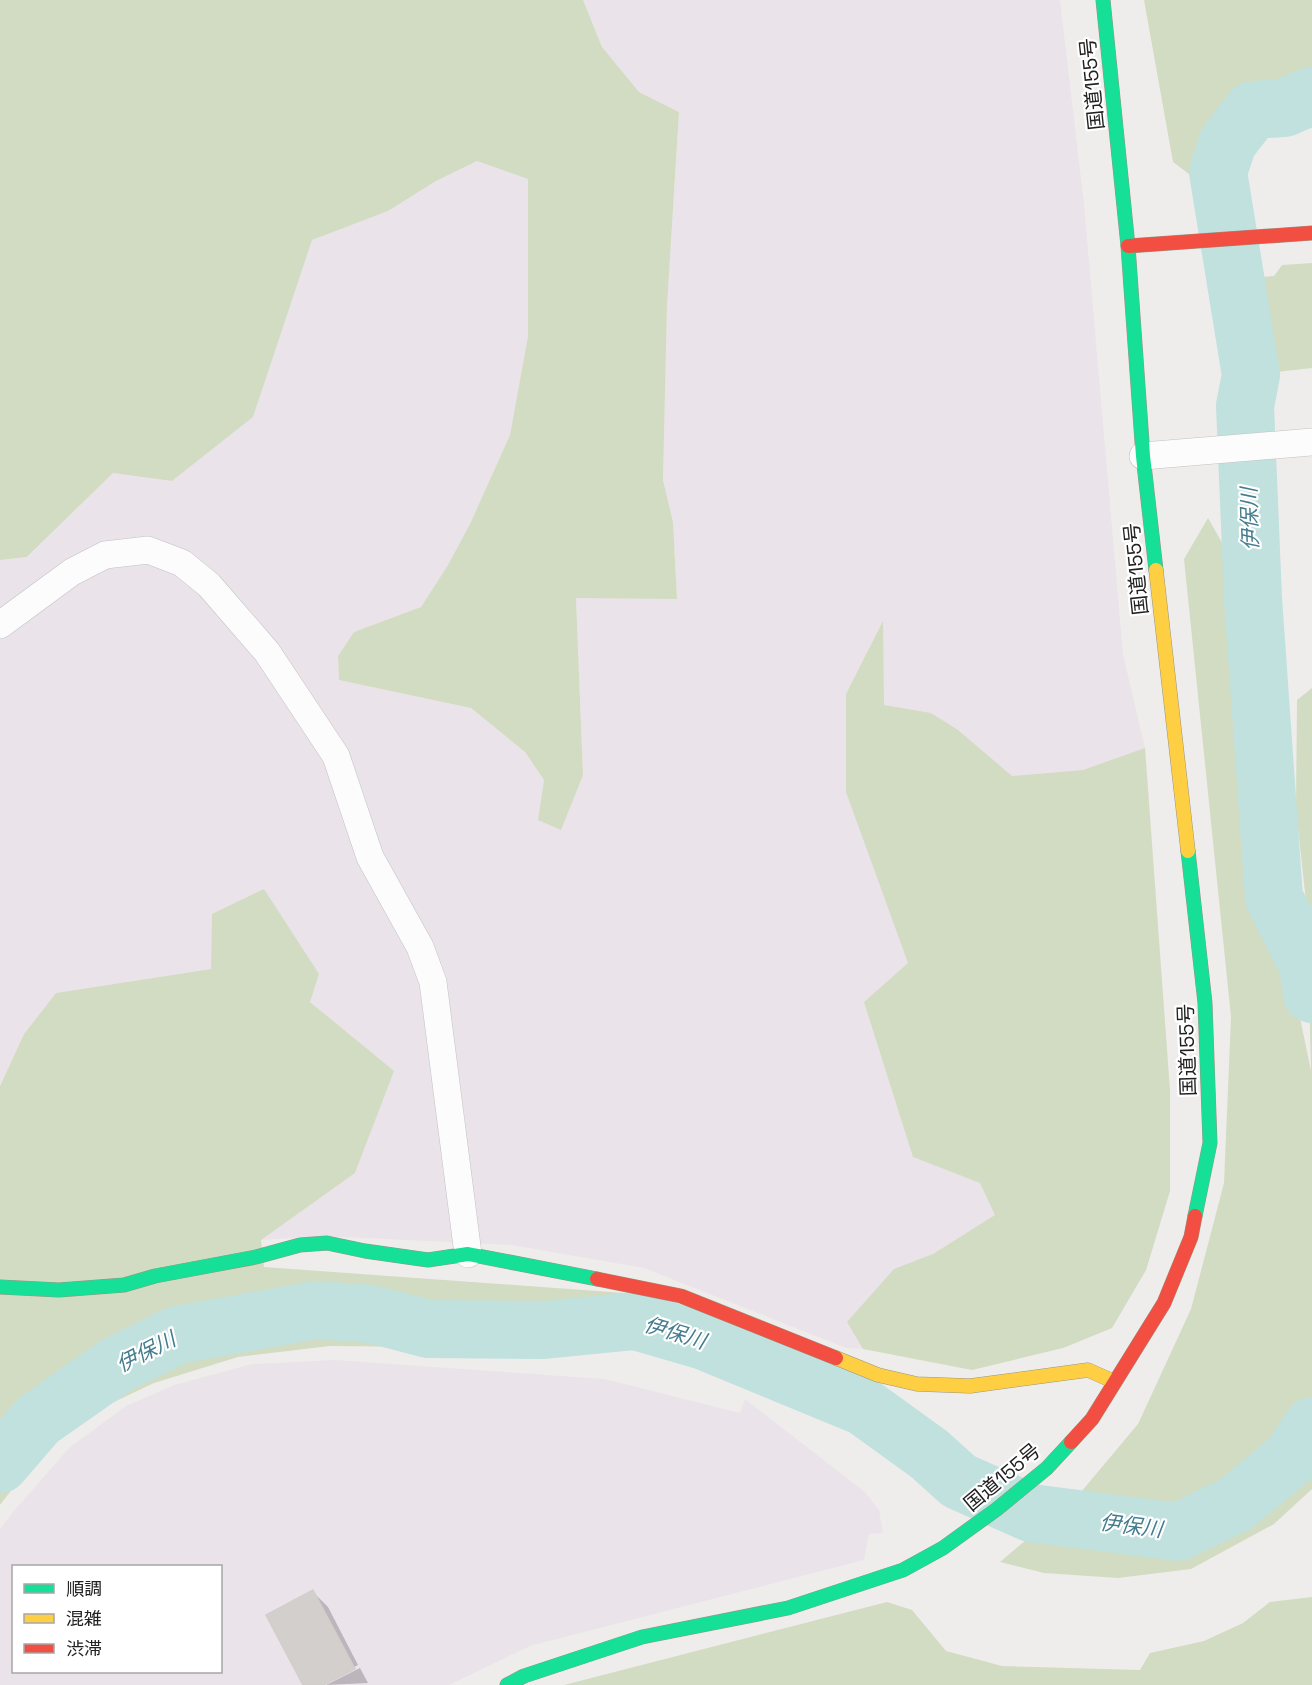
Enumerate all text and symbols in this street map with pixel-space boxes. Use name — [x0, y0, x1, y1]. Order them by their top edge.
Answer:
street label: 国道155号 — [1074, 37, 1110, 131]
water label: 伊保川 — [1235, 485, 1264, 551]
street label: 国道155号 — [1118, 522, 1154, 616]
street label: 国道155号 — [1172, 1003, 1202, 1097]
water label: 伊保川 — [641, 1310, 711, 1355]
water label: 伊保川 — [112, 1324, 182, 1378]
street label: 国道155号 — [958, 1437, 1046, 1517]
water label: 伊保川 — [1098, 1508, 1166, 1543]
legend — [12, 1565, 222, 1673]
text: 順調 — [66, 1577, 102, 1600]
text: 混雑 — [66, 1607, 102, 1630]
text: 渋滞 — [66, 1637, 102, 1660]

